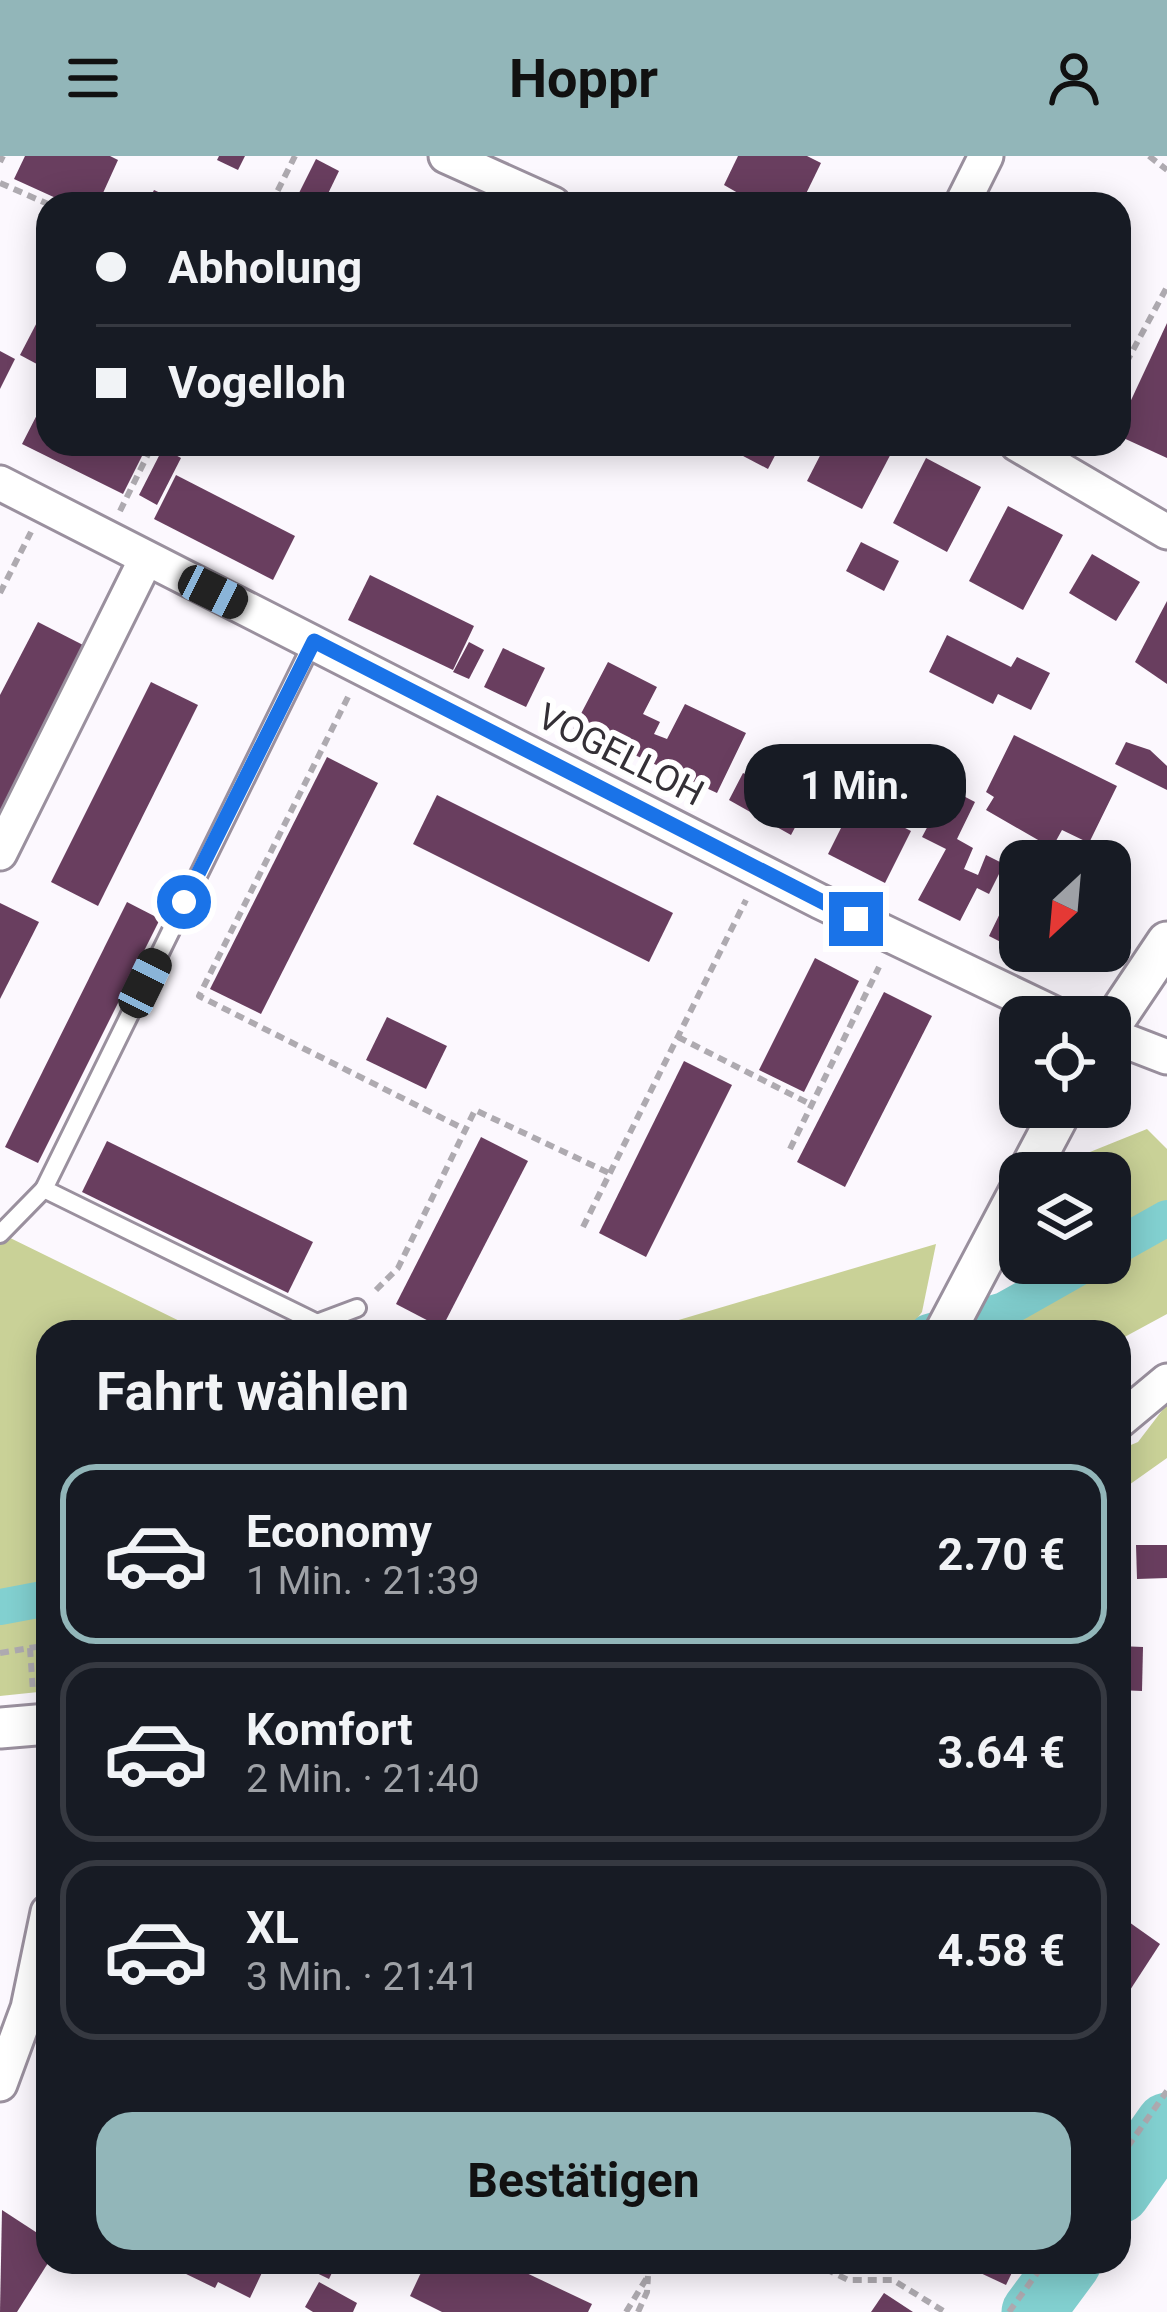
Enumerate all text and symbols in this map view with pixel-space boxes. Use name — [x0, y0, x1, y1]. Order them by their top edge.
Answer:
icon: menu — [60, 45, 126, 111]
icon: person — [1041, 45, 1107, 111]
text: Hoppr — [509, 47, 658, 110]
text: Abholung — [168, 241, 362, 294]
text: Vogelloh — [168, 356, 346, 409]
car — [173, 560, 253, 624]
street label: VOGELLOH — [531, 695, 711, 815]
callout: 1 Min. — [745, 745, 967, 829]
text: 1 Min. — [800, 763, 910, 809]
north arrow — [999, 840, 1131, 972]
map controls — [999, 840, 1131, 1284]
route start — [157, 875, 211, 929]
route end — [829, 892, 883, 946]
car — [113, 943, 177, 1023]
button: locate — [999, 996, 1131, 1128]
button: layers — [999, 1152, 1131, 1284]
text: Fahrt wählen — [96, 1360, 409, 1423]
icon: car — [102, 1500, 210, 1608]
text: Economy — [246, 1505, 432, 1558]
text: 2.70 € — [937, 1528, 1065, 1581]
text: 1 Min. · 21:39 — [246, 1558, 480, 1604]
icon: car — [102, 1698, 210, 1806]
text: Komfort — [246, 1703, 413, 1756]
text: 3.64 € — [937, 1726, 1065, 1779]
text: 2 Min. · 21:40 — [246, 1756, 480, 1802]
icon: car — [102, 1896, 210, 2004]
text: XL — [246, 1901, 299, 1954]
text: 4.58 € — [937, 1924, 1065, 1977]
text: 3 Min. · 21:41 — [246, 1954, 480, 2000]
button: Bestätigen — [96, 2112, 1071, 2250]

